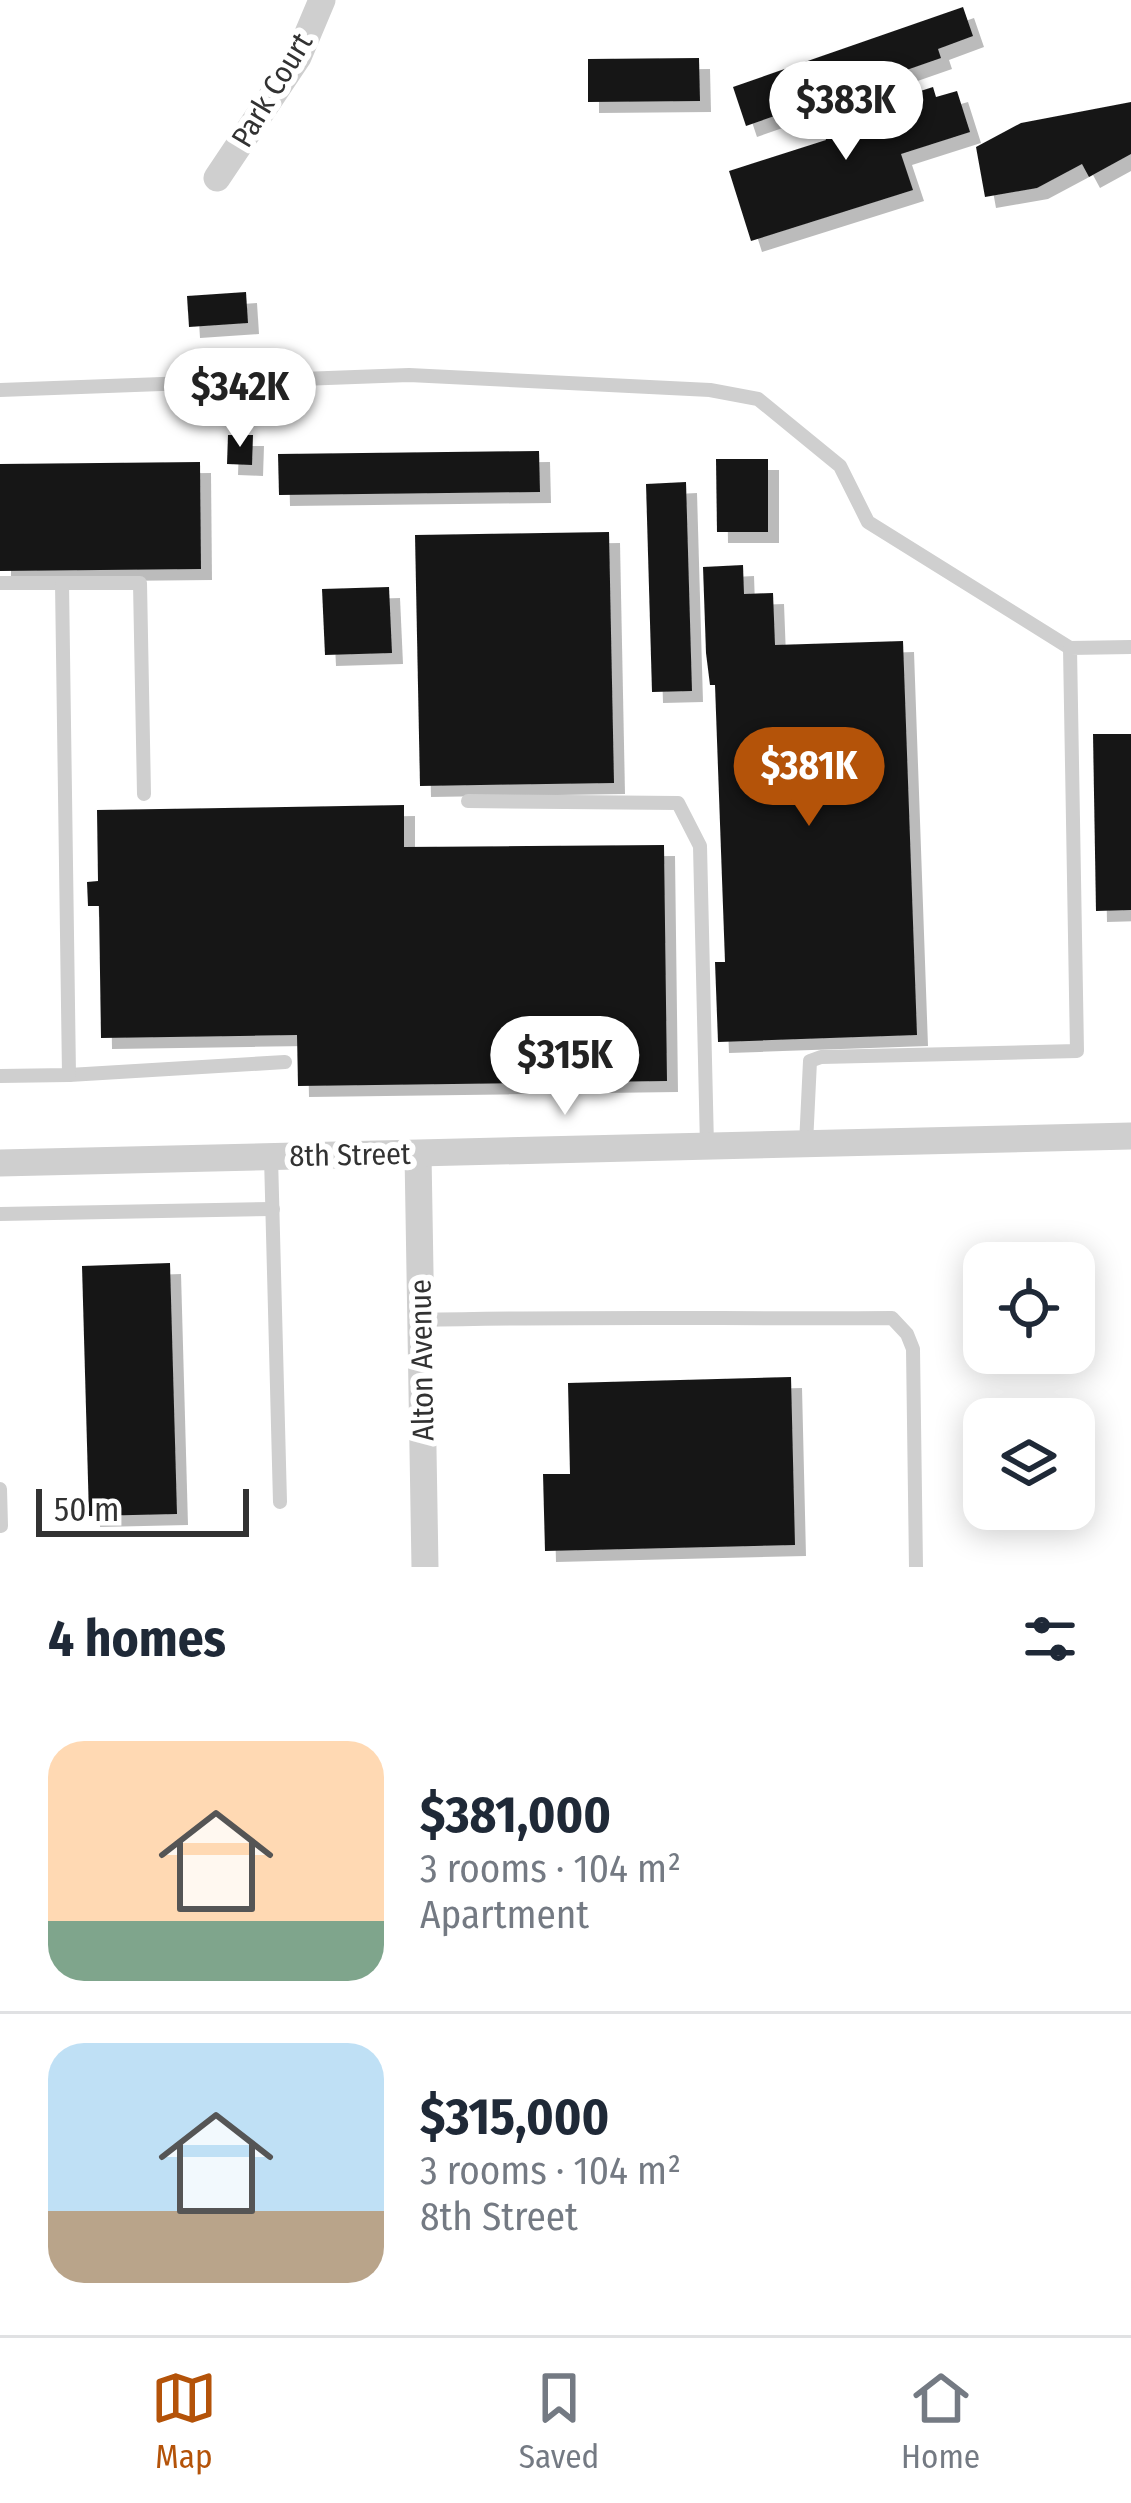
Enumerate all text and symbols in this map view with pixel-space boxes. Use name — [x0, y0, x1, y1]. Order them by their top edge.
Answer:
street label: Park Court — [224, 26, 320, 154]
pin: $383K — [762, 61, 930, 163]
text: $383K — [796, 77, 896, 123]
pin: $342K — [156, 348, 324, 450]
text: $342K — [191, 364, 289, 410]
pin: $381K — [725, 727, 893, 829]
text: $381K — [761, 743, 857, 789]
pin: $315K — [481, 1016, 649, 1118]
text: $315K — [517, 1032, 613, 1078]
street label: 8th Street — [289, 1136, 411, 1174]
map controls — [963, 1242, 1095, 1530]
button: locate — [963, 1242, 1095, 1374]
street label: Alton Avenue — [403, 1279, 441, 1441]
button: layers — [963, 1398, 1095, 1530]
scale bar — [36, 1483, 249, 1536]
text: 50 m — [54, 1490, 119, 1530]
icon: filters — [1017, 1606, 1083, 1672]
text: 4 homes — [48, 1608, 226, 1670]
text: $381,000 — [420, 1784, 611, 1846]
icon: home — [144, 1789, 288, 1933]
text: 3 rooms · 104 m² — [420, 1846, 681, 1892]
text: Apartment — [420, 1892, 589, 1938]
text: $315,000 — [420, 2086, 609, 2148]
icon: home — [144, 2091, 288, 2235]
text: 3 rooms · 104 m² — [420, 2148, 681, 2194]
text: 8th Street — [420, 2194, 578, 2240]
tab: Map — [151, 2365, 217, 2477]
tab: Saved — [519, 2365, 599, 2477]
tab: Home — [901, 2365, 980, 2477]

